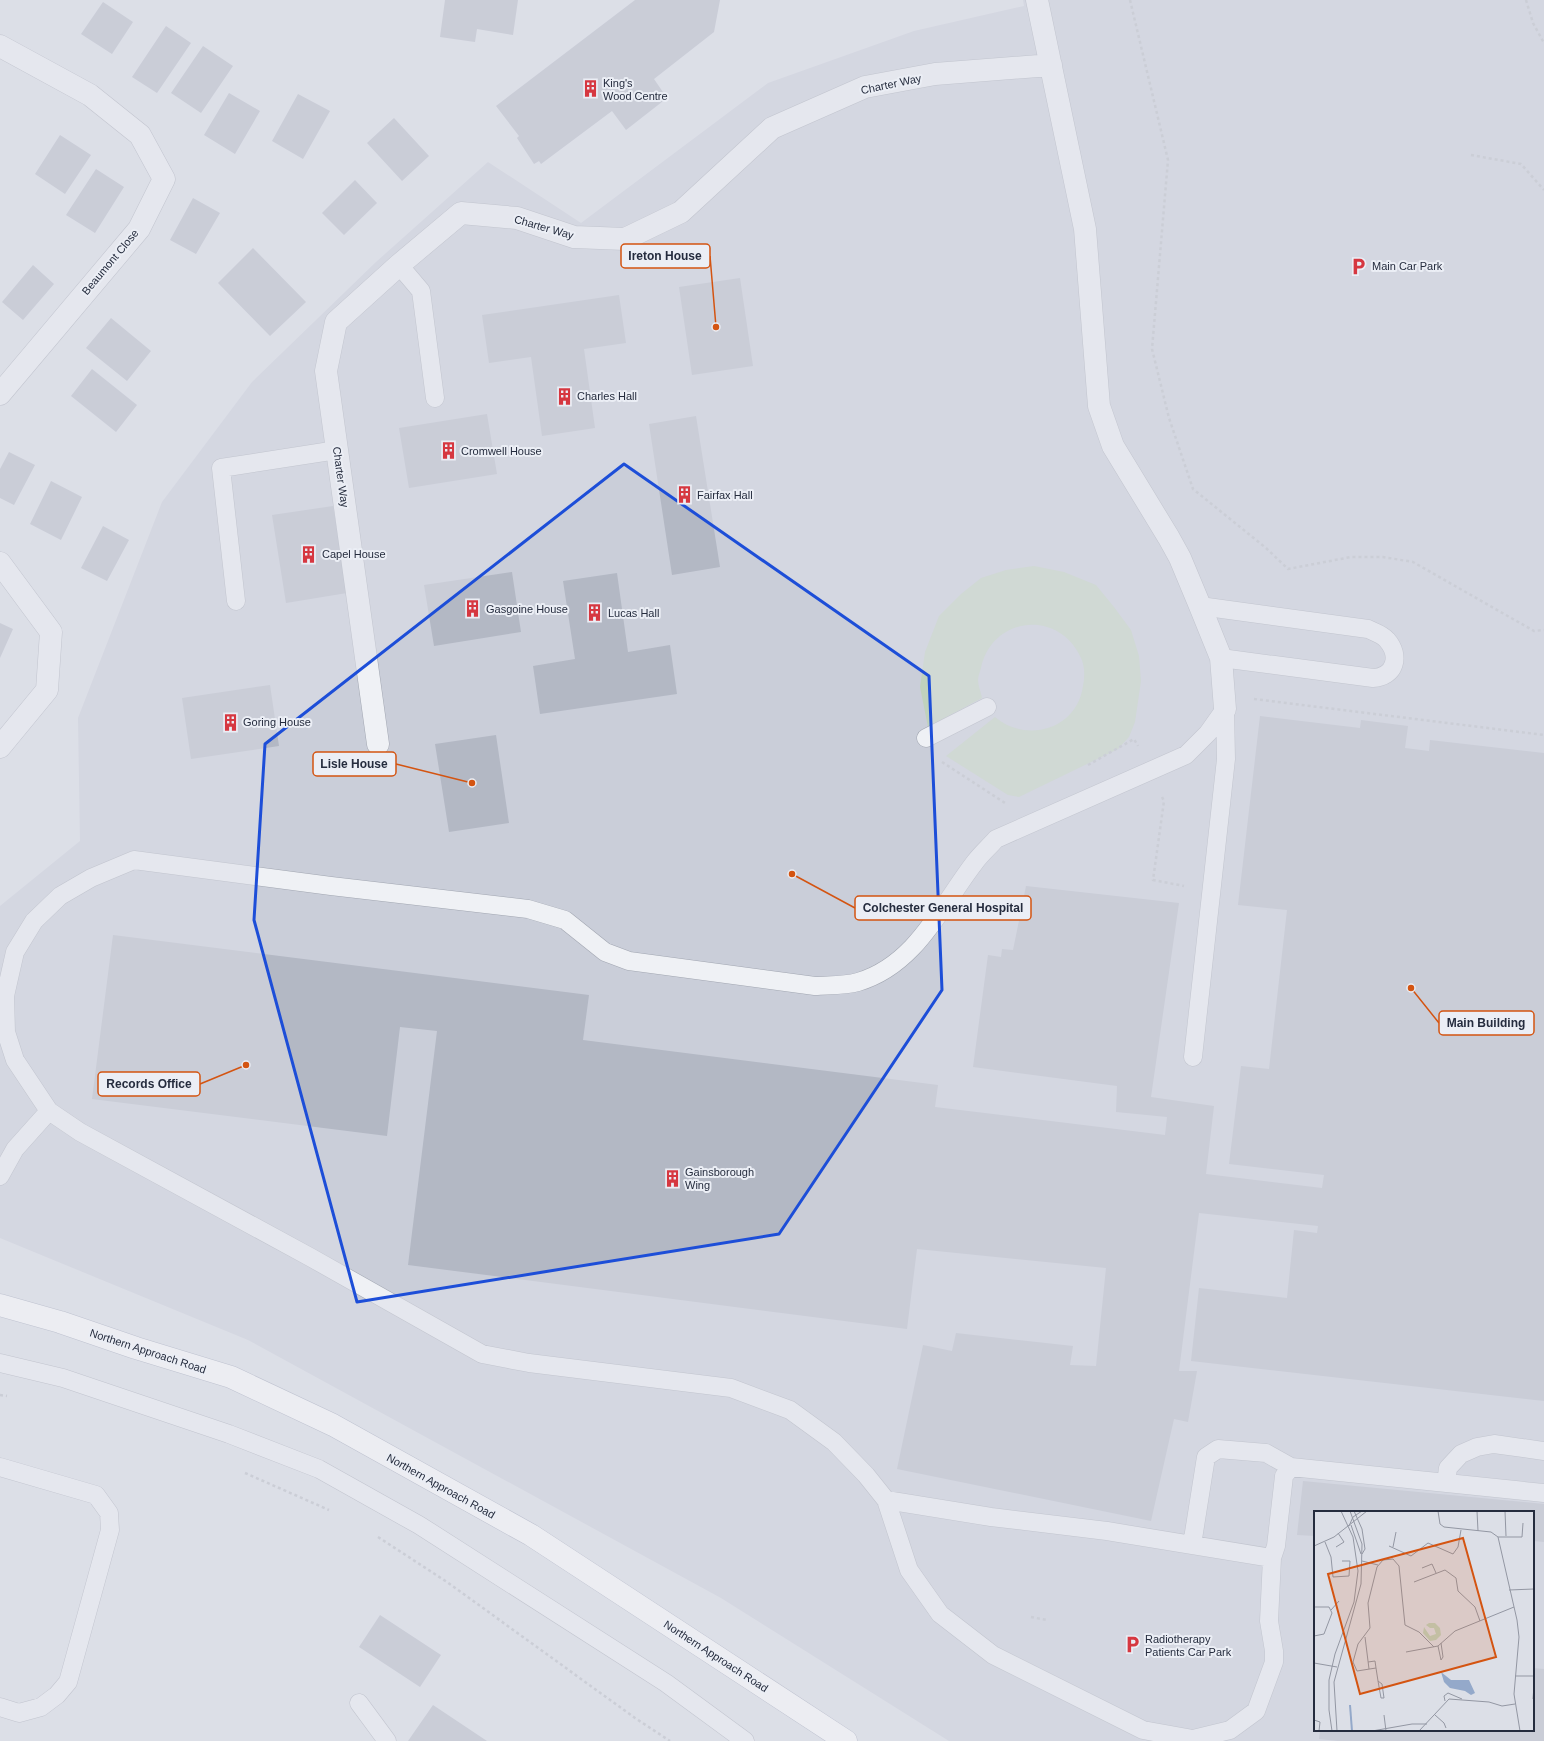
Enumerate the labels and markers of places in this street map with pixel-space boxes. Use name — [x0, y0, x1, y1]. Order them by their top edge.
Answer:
place label: King's Wood Centre — [603, 77, 668, 102]
building icon: King's Wood Centre — [580, 79, 600, 99]
callout: Ireton House — [621, 244, 710, 268]
parking icon: Main Car Park — [1349, 256, 1369, 276]
place label: Main Car Park — [1372, 260, 1443, 272]
building icon: Charles Hall — [554, 386, 574, 406]
place label: Charles Hall — [577, 390, 637, 402]
building icon: Cromwell House — [438, 441, 458, 461]
place label: Cromwell House — [461, 445, 542, 457]
building icon: Fairfax Hall — [674, 485, 694, 505]
place label: Fairfax Hall — [697, 489, 753, 501]
building icon: Capel House — [299, 544, 319, 564]
place label: Capel House — [322, 548, 386, 560]
building icon: Gasgoine House — [463, 599, 483, 619]
place label: Gasgoine House — [486, 603, 568, 615]
building icon: Lucas Hall — [585, 603, 605, 623]
place label: Lucas Hall — [608, 607, 659, 619]
building icon: Goring House — [220, 712, 240, 732]
place label: Goring House — [243, 716, 311, 728]
callout: Lisle House — [313, 752, 396, 776]
callout: Colchester General Hospital — [855, 896, 1031, 920]
callout: Main Building — [1439, 1011, 1534, 1035]
callout: Records Office — [98, 1072, 200, 1096]
place label: Gainsborough Wing — [685, 1166, 754, 1191]
building icon: Gainsborough Wing — [662, 1168, 682, 1188]
place label: Radiotherapy Patients Car Park — [1145, 1633, 1232, 1658]
parking icon: Radiotherapy Patients Car Park — [1122, 1635, 1142, 1655]

